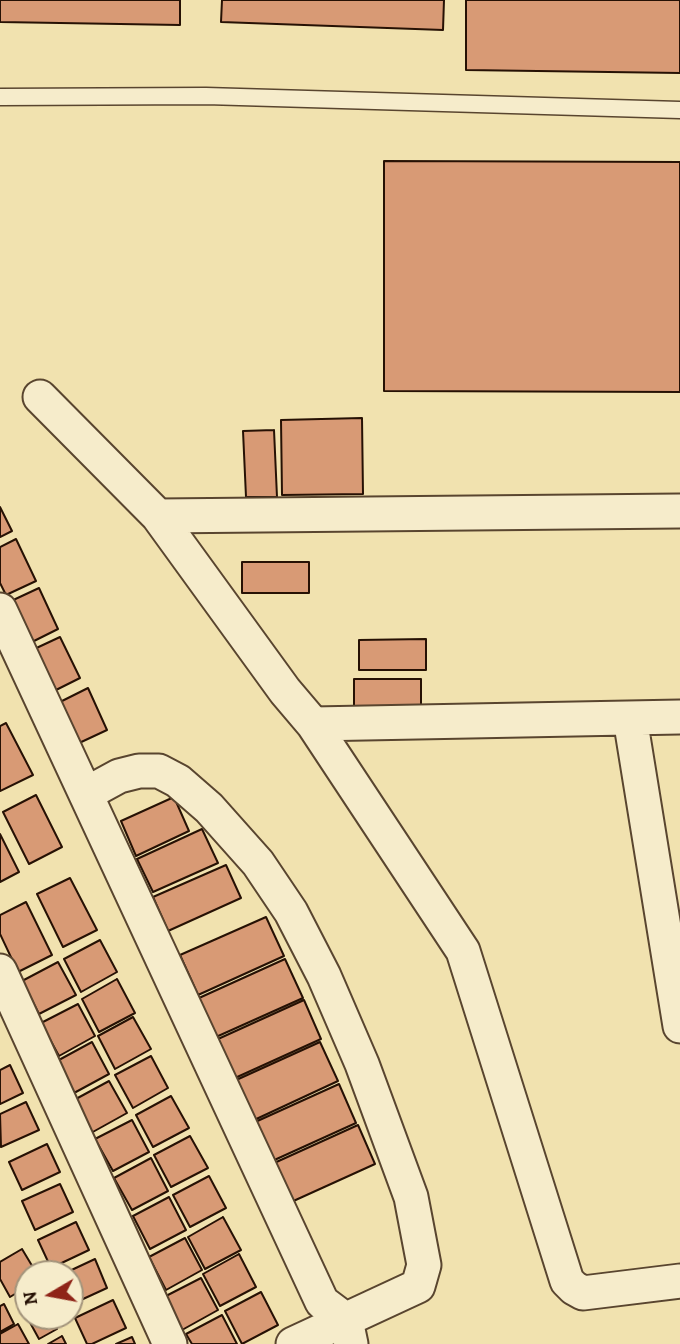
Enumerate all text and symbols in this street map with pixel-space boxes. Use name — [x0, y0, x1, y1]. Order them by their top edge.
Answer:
north arrow — [14, 1260, 84, 1330]
text: N — [16, 1289, 44, 1307]

